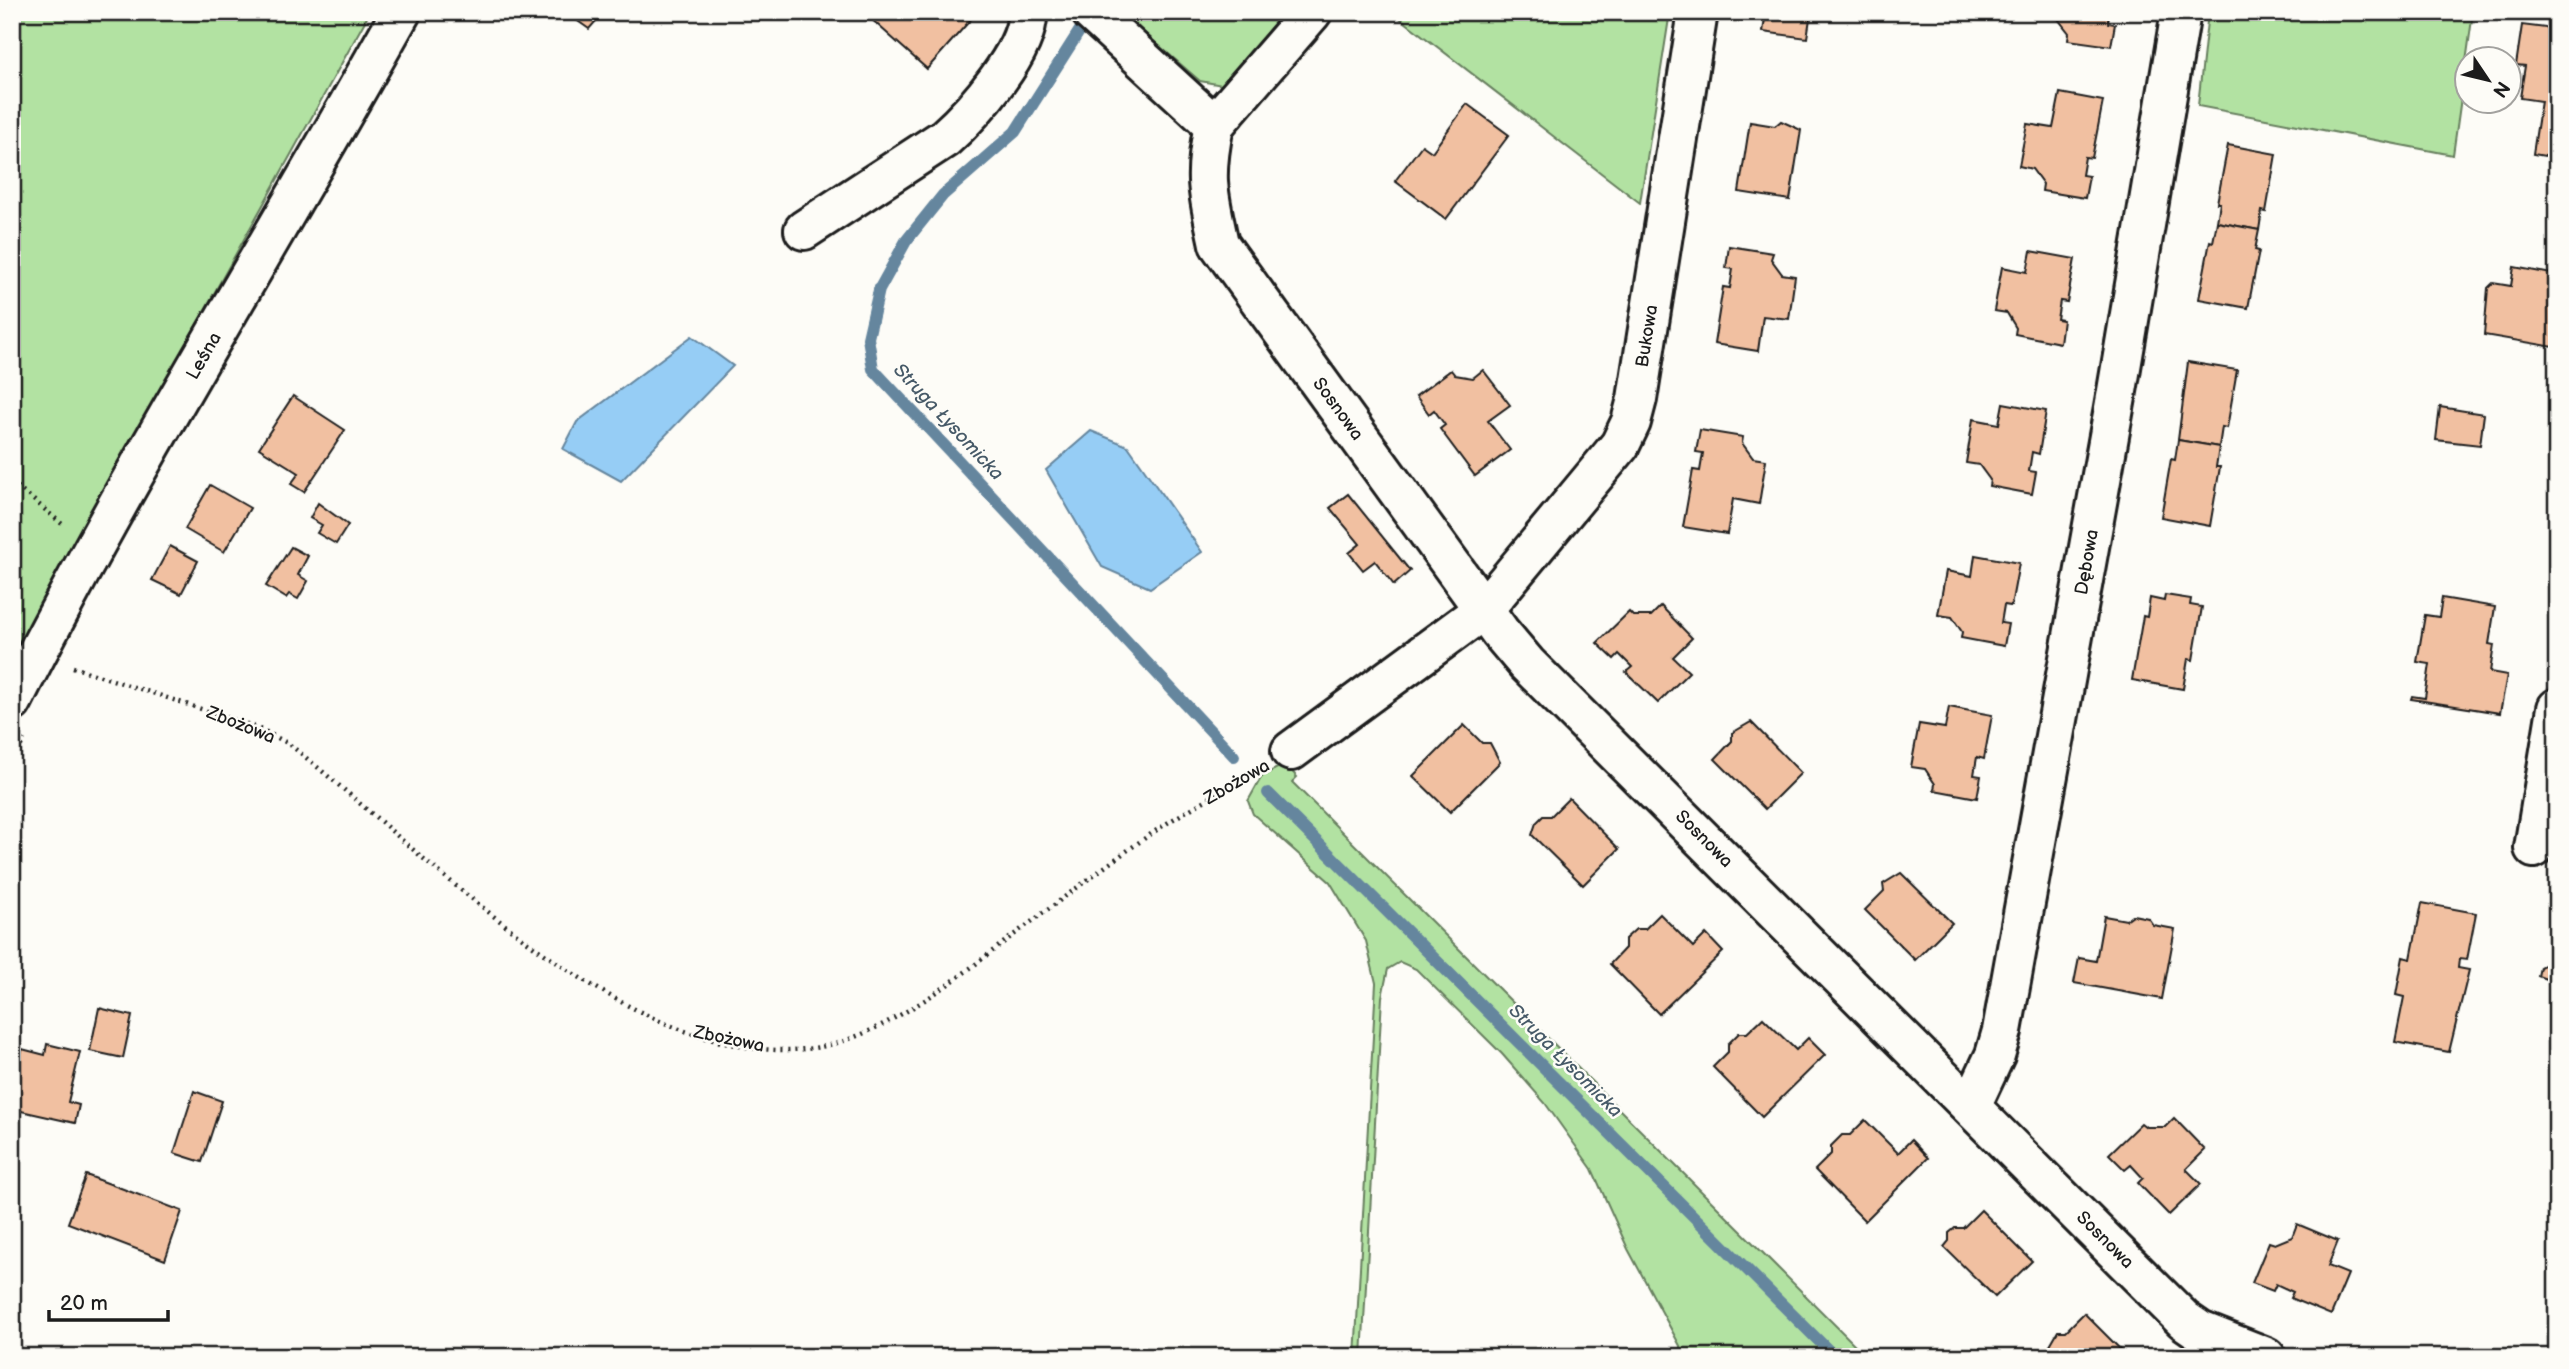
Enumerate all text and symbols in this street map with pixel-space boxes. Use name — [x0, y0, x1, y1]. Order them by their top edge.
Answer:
north arrow — [2454, 46, 2524, 116]
text: N — [2487, 76, 2514, 101]
street label: Bukowa — [1632, 303, 1662, 369]
street label: Leśna — [182, 329, 226, 383]
water label: Struga Łysomicka — [888, 359, 1008, 485]
street label: Sosnowa — [1308, 374, 1368, 444]
street label: Dębowa — [2071, 528, 2103, 596]
street label: Zbożowa — [203, 701, 278, 748]
street label: Zbożowa — [1200, 755, 1273, 810]
street label: Sosnowa — [1671, 806, 1737, 872]
water label: Struga Łysomicka — [1503, 999, 1627, 1123]
street label: Zbożowa — [691, 1021, 766, 1057]
street label: Sosnowa — [2072, 1207, 2138, 1273]
scale bar — [49, 1278, 168, 1322]
text: 20 m — [60, 1291, 108, 1316]

